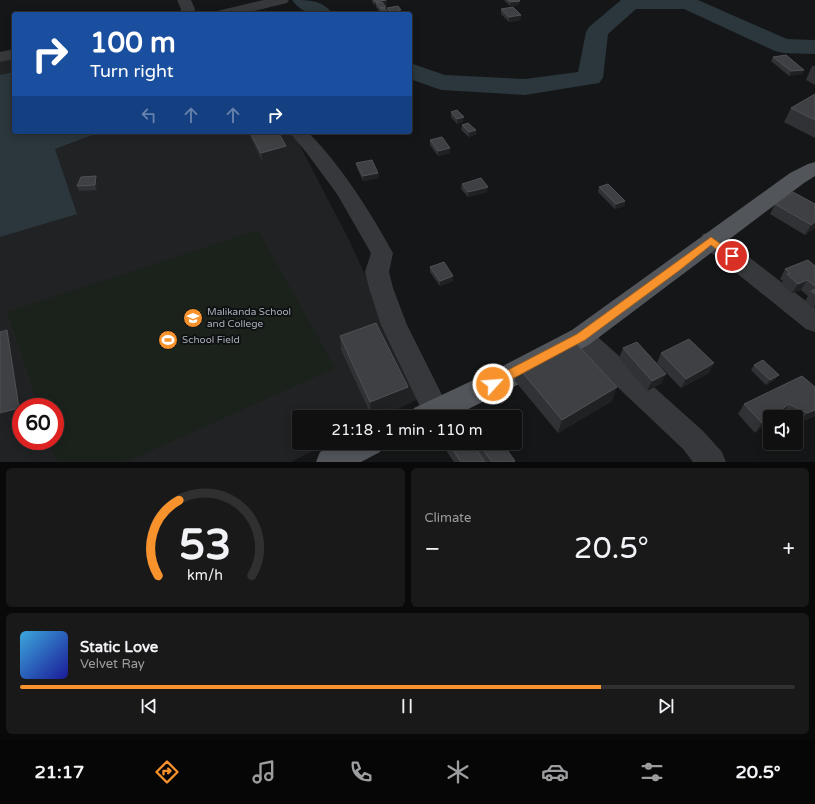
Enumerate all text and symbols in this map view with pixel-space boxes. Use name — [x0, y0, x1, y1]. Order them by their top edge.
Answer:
text: 100 m — [90, 26, 176, 60]
icon: right — [24, 28, 76, 80]
text: Turn right — [90, 60, 174, 82]
icon: left — [138, 104, 160, 126]
icon: ahead — [180, 104, 202, 126]
icon: ahead — [222, 104, 244, 126]
icon: right — [264, 104, 286, 126]
pin — [715, 239, 749, 273]
icon: arrive — [721, 245, 743, 267]
place label: Malikanda School and College — [207, 306, 291, 330]
school or university icon: Malikanda School and College — [182, 307, 204, 329]
sports icon: School Field — [157, 329, 179, 351]
place label: School Field — [182, 334, 240, 346]
position arrow — [472, 363, 514, 405]
speed limit sign: 60 — [12, 398, 64, 450]
map controls — [763, 410, 803, 450]
button: sound — [763, 410, 803, 450]
text: 21:18 · 1 min · 110 m — [332, 421, 482, 439]
text: Climate — [425, 510, 471, 526]
text: 53 — [179, 520, 231, 570]
text: 20.5° — [574, 530, 649, 567]
text: − — [425, 536, 440, 562]
text: + — [783, 536, 795, 562]
text: km/h — [187, 566, 223, 583]
text: Static Love — [80, 638, 158, 656]
text: Velvet Ray — [80, 656, 145, 672]
icon: previous — [138, 695, 160, 717]
icon: pause — [396, 695, 418, 717]
icon: next — [655, 695, 677, 717]
icon: directions — [153, 758, 181, 786]
icon: music — [250, 758, 278, 786]
icon: phone — [347, 758, 375, 786]
icon: climate — [444, 758, 472, 786]
icon: car — [541, 758, 569, 786]
icon: filters — [638, 758, 666, 786]
text: 21:17 — [35, 761, 84, 783]
text: 20.5° — [735, 761, 780, 783]

